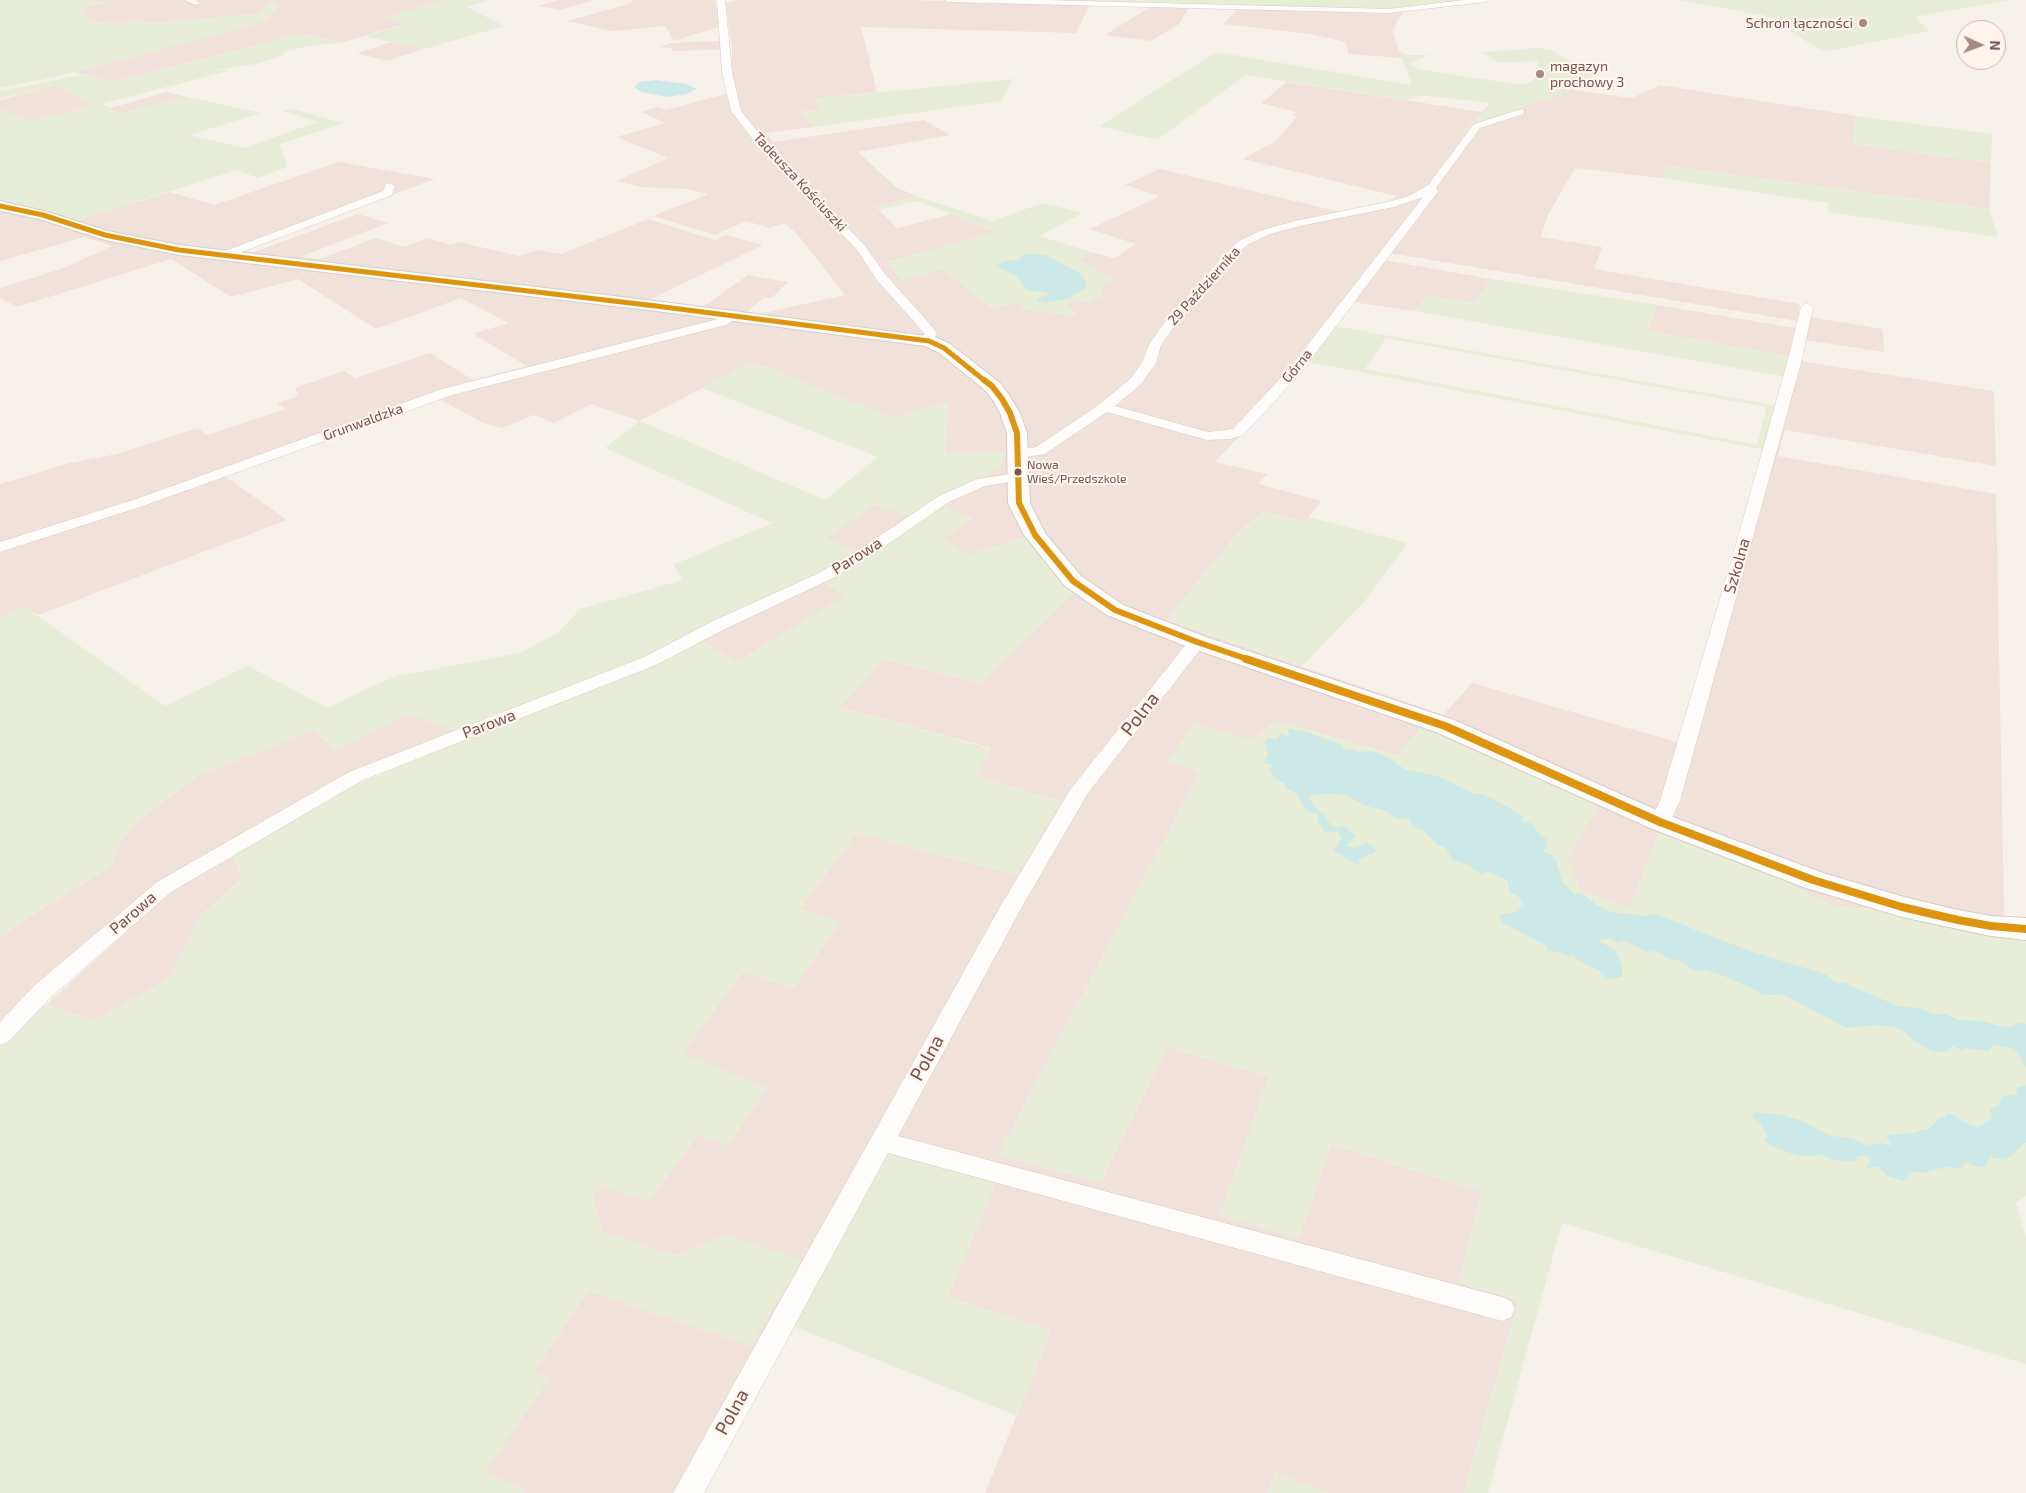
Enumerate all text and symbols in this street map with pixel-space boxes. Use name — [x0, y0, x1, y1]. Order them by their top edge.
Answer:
place label: Schron łączności — [1746, 15, 1853, 31]
marker: Schron łączności — [1857, 17, 1869, 29]
north arrow — [1956, 20, 2006, 70]
text: N — [1987, 40, 2004, 51]
place label: magazyn prochowy 3 — [1550, 58, 1624, 90]
marker: magazyn prochowy 3 — [1534, 68, 1546, 80]
street label: Tadeusza Kościuszki — [750, 129, 850, 235]
street label: 29 Października — [1164, 243, 1244, 329]
street label: Górna — [1278, 346, 1316, 386]
street label: Grunwaldzka — [321, 400, 405, 444]
place label: Nowa Wieś/Przedszkole — [1027, 458, 1126, 486]
marker: Nowa Wieś/Przedszkole — [1013, 467, 1023, 477]
street label: Parowa — [828, 533, 886, 579]
street label: Szkolna — [1720, 536, 1754, 596]
street label: Polna — [1116, 688, 1164, 740]
street label: Parowa — [460, 705, 518, 743]
street label: Parowa — [106, 888, 160, 938]
street label: Polna — [905, 1031, 949, 1085]
street label: Polna — [710, 1385, 754, 1439]

